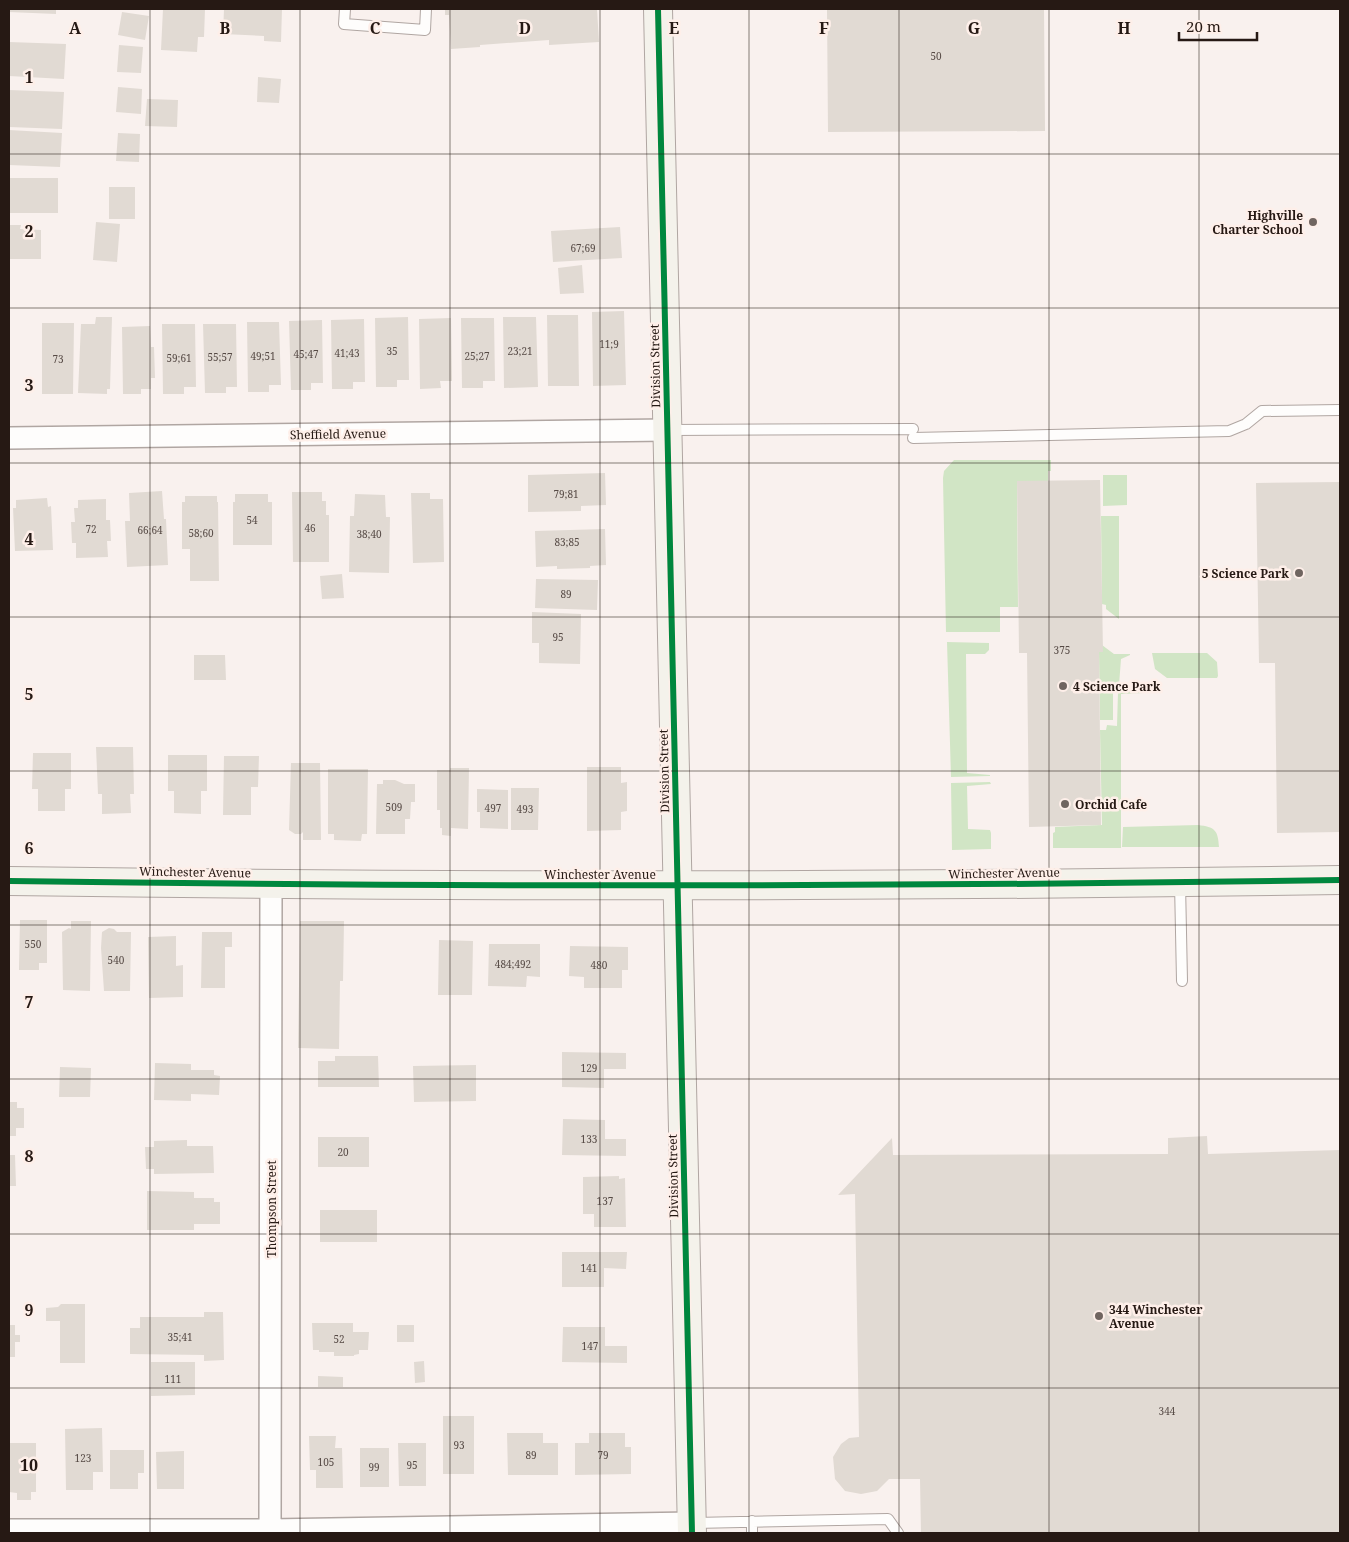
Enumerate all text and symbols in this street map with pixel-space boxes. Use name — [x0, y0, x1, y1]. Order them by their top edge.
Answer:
scale bar — [1179, 10, 1256, 42]
text: 20 m — [1186, 16, 1221, 36]
text: A — [69, 17, 82, 39]
text: B — [220, 17, 231, 39]
text: C — [370, 17, 381, 39]
text: D — [519, 17, 531, 39]
text: E — [669, 17, 679, 39]
text: F — [819, 17, 829, 39]
text: G — [968, 17, 980, 39]
text: H — [1117, 17, 1131, 39]
house number: 50 — [930, 49, 942, 63]
text: 1 — [24, 66, 34, 88]
place label: Highville Charter School — [1212, 207, 1304, 238]
marker: Highville Charter School — [1307, 216, 1319, 228]
text: 2 — [24, 220, 34, 242]
house number: 67;69 — [570, 241, 596, 255]
street label: Division Street — [646, 324, 664, 408]
house number: 11;9 — [599, 337, 619, 351]
house number: 35 — [386, 344, 398, 358]
house number: 23;21 — [507, 344, 533, 358]
house number: 41;43 — [334, 346, 360, 360]
house number: 45;47 — [293, 347, 319, 361]
house number: 49;51 — [250, 349, 276, 363]
house number: 25;27 — [464, 349, 490, 363]
house number: 55;57 — [207, 350, 233, 364]
house number: 59;61 — [166, 351, 192, 365]
house number: 73 — [52, 352, 64, 366]
text: 3 — [24, 374, 34, 396]
street label: Sheffield Avenue — [290, 425, 386, 443]
house number: 79;81 — [553, 487, 579, 501]
house number: 54 — [246, 513, 258, 527]
house number: 46 — [304, 521, 316, 535]
house number: 72 — [85, 522, 97, 536]
house number: 66;64 — [137, 523, 163, 537]
house number: 58;60 — [188, 526, 214, 540]
house number: 38;40 — [356, 527, 382, 541]
text: 4 — [24, 528, 34, 550]
house number: 83;85 — [554, 535, 580, 549]
place label: 5 Science Park — [1202, 565, 1289, 582]
marker: 5 Science Park — [1293, 567, 1305, 579]
house number: 89 — [560, 587, 572, 601]
house number: 95 — [552, 630, 564, 644]
house number: 375 — [1054, 643, 1070, 657]
place label: 4 Science Park — [1073, 678, 1161, 695]
marker: 4 Science Park — [1057, 680, 1069, 692]
text: 5 — [24, 683, 34, 705]
street label: Division Street — [655, 729, 673, 813]
place label: Orchid Cafe — [1075, 796, 1147, 813]
marker: Orchid Cafe — [1059, 798, 1071, 810]
house number: 509 — [386, 800, 402, 814]
house number: 497 — [485, 801, 502, 815]
house number: 493 — [517, 802, 534, 816]
text: 6 — [24, 837, 34, 859]
street label: Winchester Avenue — [139, 863, 251, 881]
street label: Winchester Avenue — [948, 864, 1060, 882]
street label: Winchester Avenue — [544, 866, 656, 883]
house number: 550 — [25, 937, 42, 951]
house number: 540 — [108, 953, 125, 967]
house number: 484;492 — [495, 957, 531, 971]
house number: 480 — [591, 958, 608, 972]
text: 7 — [24, 991, 34, 1013]
house number: 129 — [581, 1061, 597, 1075]
house number: 133 — [581, 1132, 598, 1146]
street label: Division Street — [664, 1134, 682, 1218]
text: 8 — [24, 1145, 34, 1167]
house number: 20 — [337, 1145, 349, 1159]
street label: Thompson Street — [263, 1160, 280, 1258]
house number: 137 — [597, 1194, 614, 1208]
house number: 141 — [581, 1261, 597, 1275]
text: 9 — [24, 1299, 34, 1321]
place label: 344 Winchester Avenue — [1109, 1301, 1203, 1332]
marker: 344 Winchester Avenue — [1093, 1310, 1105, 1322]
house number: 35;41 — [167, 1330, 193, 1344]
house number: 52 — [333, 1332, 345, 1346]
house number: 147 — [582, 1339, 599, 1353]
house number: 111 — [165, 1372, 181, 1386]
house number: 344 — [1159, 1404, 1176, 1418]
house number: 93 — [453, 1438, 465, 1452]
house number: 89 — [525, 1448, 537, 1462]
house number: 79 — [597, 1448, 609, 1462]
house number: 123 — [75, 1451, 92, 1465]
text: 10 — [20, 1454, 38, 1476]
house number: 105 — [318, 1455, 334, 1469]
house number: 95 — [406, 1458, 418, 1472]
house number: 99 — [368, 1460, 380, 1474]

